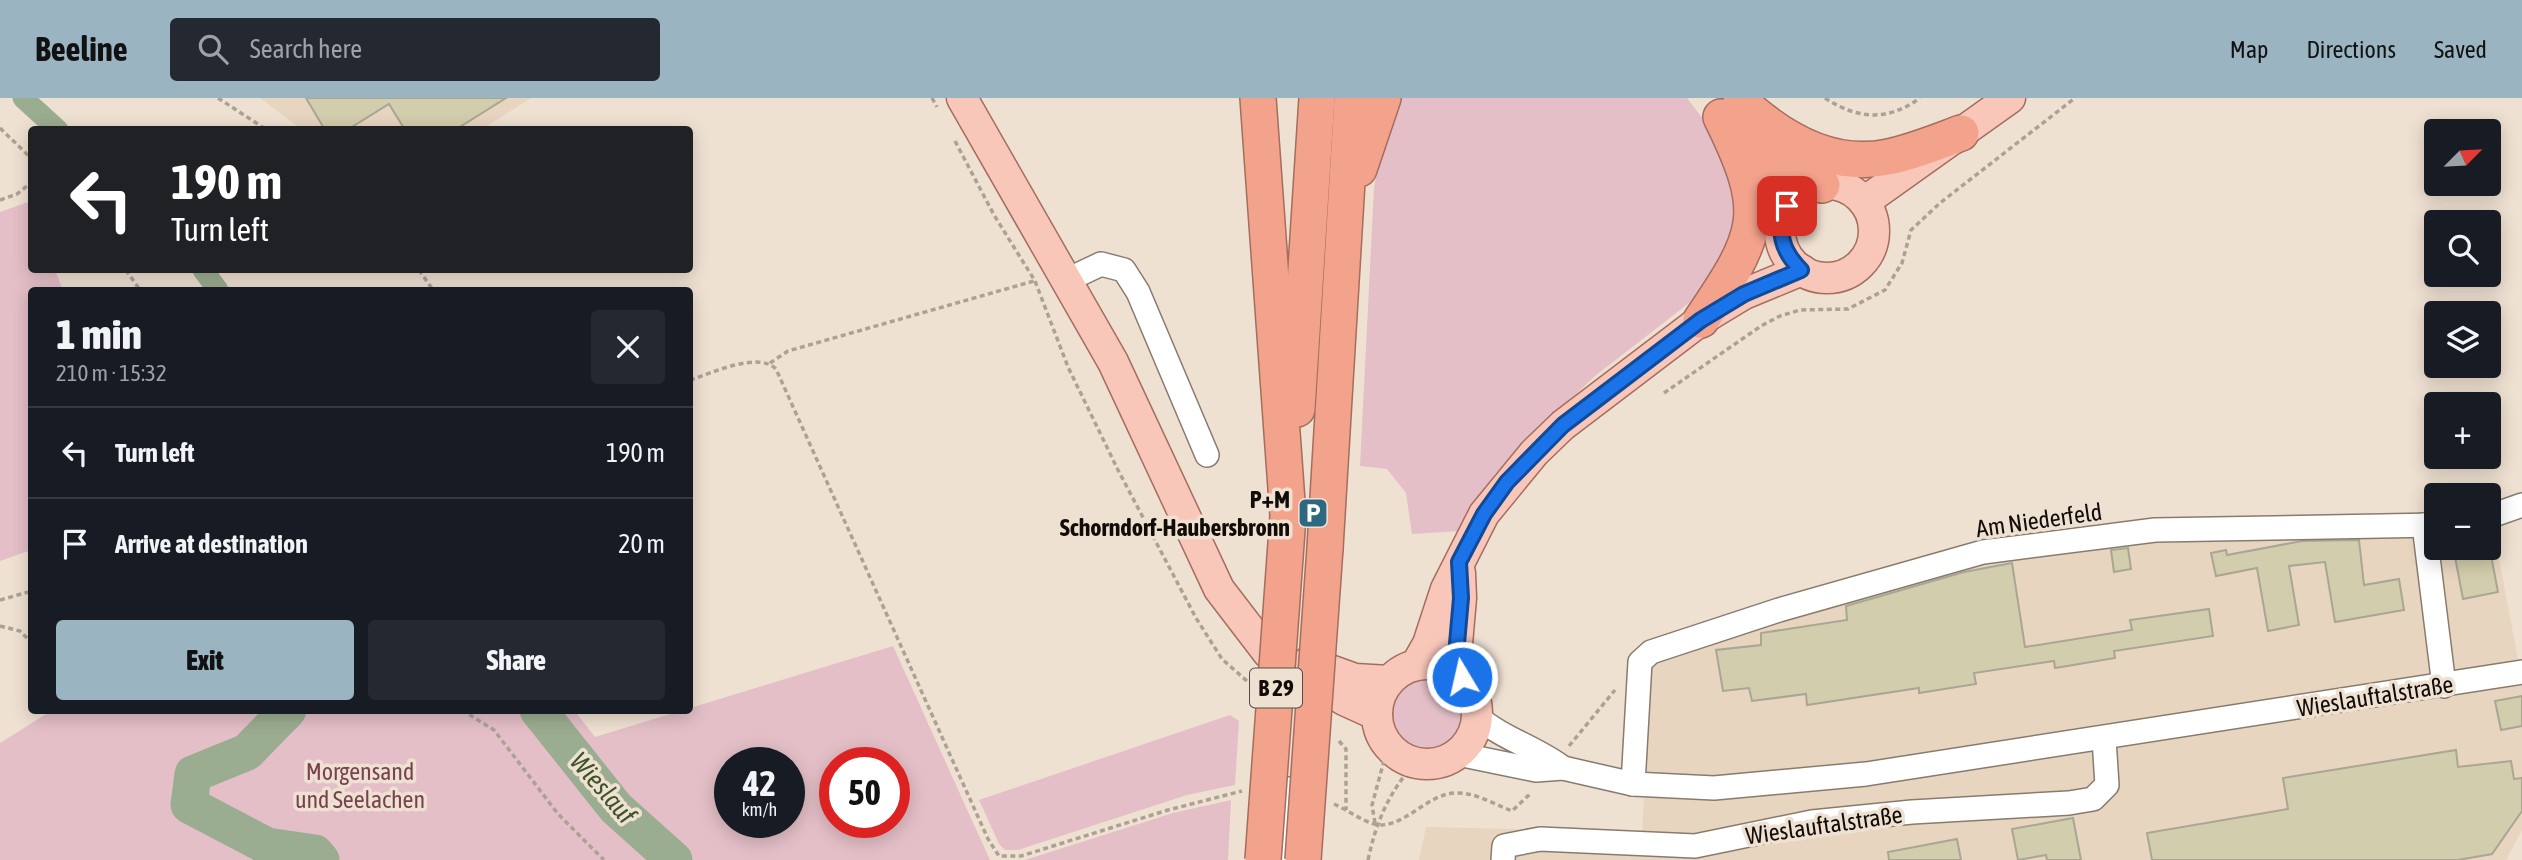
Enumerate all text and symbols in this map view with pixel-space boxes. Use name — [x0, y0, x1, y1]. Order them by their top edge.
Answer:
search box — [170, 18, 660, 81]
text: Beeline — [35, 30, 128, 68]
icon: search — [194, 30, 232, 68]
text: Search here — [250, 34, 362, 64]
text: Map — [2230, 36, 2268, 63]
text: Directions — [2306, 36, 2396, 63]
text: Saved — [2434, 36, 2487, 63]
north arrow — [2424, 119, 2501, 196]
map controls — [2424, 119, 2501, 560]
text: 190 m — [171, 153, 282, 209]
icon: left — [56, 154, 147, 245]
pin — [1757, 176, 1817, 236]
icon: arrive — [1768, 187, 1806, 225]
button: search — [2424, 210, 2501, 287]
text: Turn left — [171, 211, 269, 248]
button: layers — [2424, 301, 2501, 378]
text: 1 min — [56, 310, 142, 358]
button: close — [591, 310, 665, 384]
text: 210 m · 15:32 — [56, 360, 167, 386]
button: + — [2424, 392, 2501, 469]
icon: left — [56, 434, 94, 472]
text: Turn left — [115, 438, 195, 468]
text: 190 m — [606, 438, 665, 468]
button: − — [2424, 483, 2501, 560]
place label: P+M Schorndorf-Haubersbronn — [1060, 486, 1290, 541]
parking icon: P+M Schorndorf-Haubersbronn — [1296, 496, 1330, 530]
street label: Am Niederfeld — [1974, 498, 2104, 542]
icon: arrive — [56, 525, 94, 563]
text: Arrive at destination — [115, 529, 308, 559]
text: 20 m — [618, 529, 665, 559]
button: Exit — [56, 620, 354, 700]
button: Share — [368, 620, 665, 700]
position arrow — [1425, 640, 1499, 714]
road number: B 29 — [1250, 668, 1302, 708]
street label: Wieslauftalstraße — [2295, 670, 2455, 722]
water label: Wieslauf — [564, 746, 643, 831]
speed limit sign: 50 — [819, 747, 910, 838]
park label: Morgensand und Seelachen — [295, 758, 425, 813]
text: 42 — [743, 763, 776, 803]
text: km/h — [742, 799, 777, 820]
street label: Wieslauftalstraße — [1744, 801, 1904, 849]

